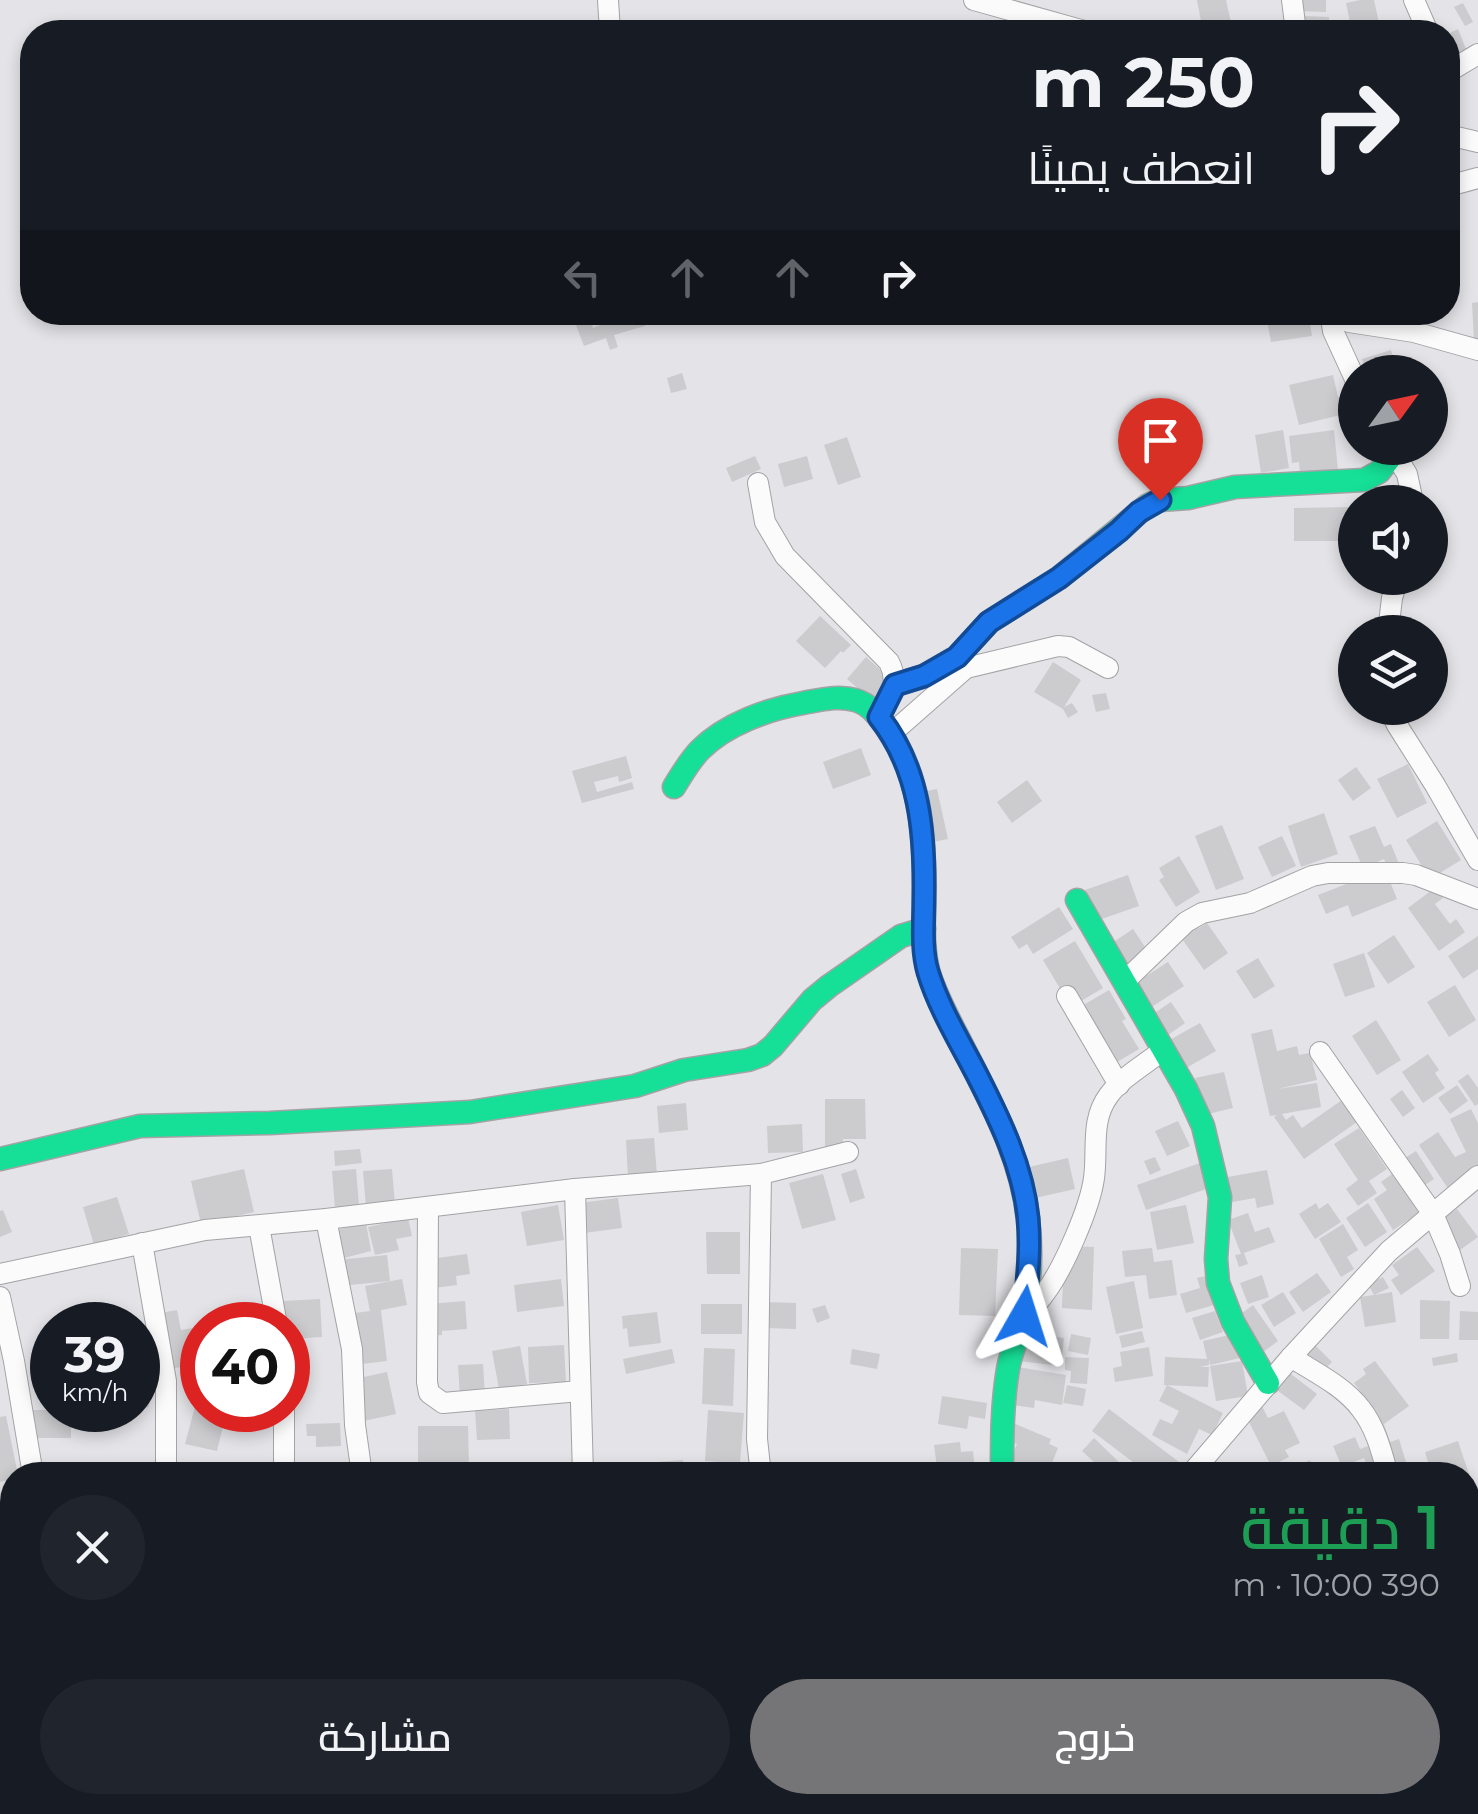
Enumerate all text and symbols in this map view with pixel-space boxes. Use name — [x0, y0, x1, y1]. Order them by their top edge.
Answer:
text: 250 m — [1031, 39, 1255, 125]
icon: right — [1290, 60, 1420, 190]
text: انعطف يمينًا — [1027, 140, 1255, 195]
icon: left — [555, 250, 610, 305]
icon: ahead — [660, 250, 715, 305]
icon: ahead — [765, 250, 820, 305]
icon: right — [870, 250, 925, 305]
north arrow — [1338, 355, 1448, 465]
map controls — [1338, 355, 1448, 725]
pin — [1118, 398, 1203, 501]
icon: arrive — [1133, 413, 1188, 468]
button: sound — [1338, 485, 1448, 595]
button: layers — [1338, 615, 1448, 725]
position arrow — [972, 1264, 1076, 1368]
speed limit sign: 40 — [180, 1302, 310, 1432]
text: 39 — [64, 1324, 126, 1385]
text: km/h — [62, 1377, 128, 1407]
text: 1 دقيقة — [1241, 1491, 1440, 1564]
button: close — [40, 1495, 145, 1600]
text: 390 m · 10:00 — [1232, 1565, 1440, 1604]
button: مشاركة — [40, 1679, 730, 1794]
button: خروج — [750, 1679, 1440, 1794]

